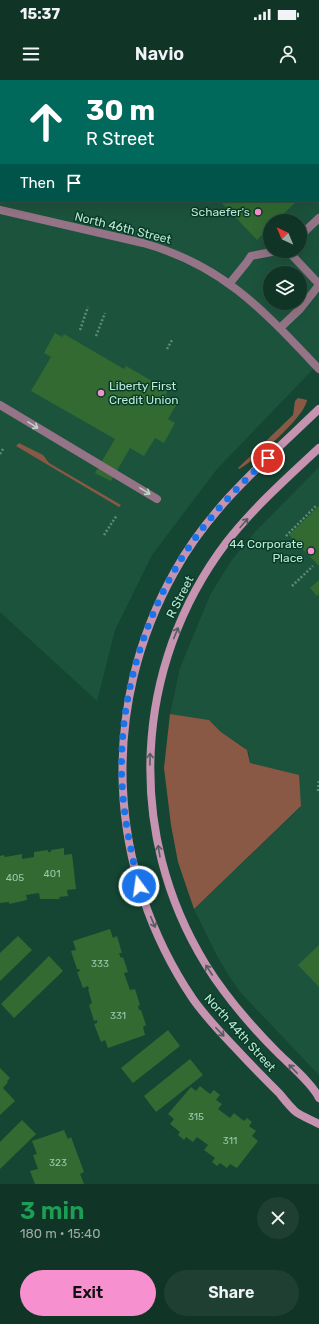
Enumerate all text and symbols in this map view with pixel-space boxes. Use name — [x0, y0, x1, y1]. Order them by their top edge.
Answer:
text: 15:37 — [20, 5, 60, 23]
icon: menu — [20, 43, 42, 65]
text: Navio — [135, 43, 184, 65]
icon: person — [277, 43, 299, 65]
text: 30 m — [86, 94, 155, 127]
icon: ahead — [20, 96, 72, 148]
text: R Street — [86, 128, 154, 150]
icon: arrive — [63, 172, 85, 194]
text: Then — [20, 174, 55, 192]
place label: Schaefer's — [191, 205, 250, 219]
marker: Schaefer's — [253, 207, 263, 217]
street label: North 46th Street — [73, 209, 173, 247]
north arrow — [263, 214, 307, 258]
map controls — [263, 214, 307, 310]
button: layers — [263, 266, 307, 310]
place label: Liberty First Credit Union — [109, 379, 179, 407]
marker: Liberty First Credit Union — [96, 388, 106, 398]
one-way arrow — [27, 421, 39, 429]
pin — [251, 441, 285, 475]
icon: arrive — [257, 447, 279, 469]
one-way arrow — [139, 488, 151, 496]
one-way arrow — [239, 517, 248, 528]
place label: 44 Corporate Place — [229, 537, 303, 565]
marker: 44 Corporate Place — [306, 546, 316, 556]
street label: R Street — [163, 573, 197, 620]
one-way arrow — [173, 627, 180, 639]
one-way arrow — [146, 753, 154, 766]
one-way arrow — [155, 845, 163, 858]
position arrow — [118, 865, 160, 907]
house number: 401 — [44, 868, 60, 880]
house number: 405 — [6, 872, 24, 884]
one-way arrow — [149, 916, 157, 928]
house number: 333 — [91, 958, 109, 970]
one-way arrow — [205, 964, 213, 976]
street label: North 44th Street — [202, 991, 279, 1075]
house number: 331 — [110, 1010, 126, 1022]
one-way arrow — [215, 1027, 225, 1037]
one-way arrow — [288, 1064, 298, 1074]
house number: 315 — [188, 1111, 204, 1123]
house number: 311 — [223, 1135, 237, 1147]
house number: 323 — [49, 1157, 67, 1169]
text: 3 min — [20, 1197, 84, 1225]
button: close — [257, 1197, 299, 1239]
text: 180 m · 15:40 — [20, 1226, 100, 1241]
button: Exit — [20, 1270, 156, 1316]
button: Share — [164, 1270, 299, 1316]

